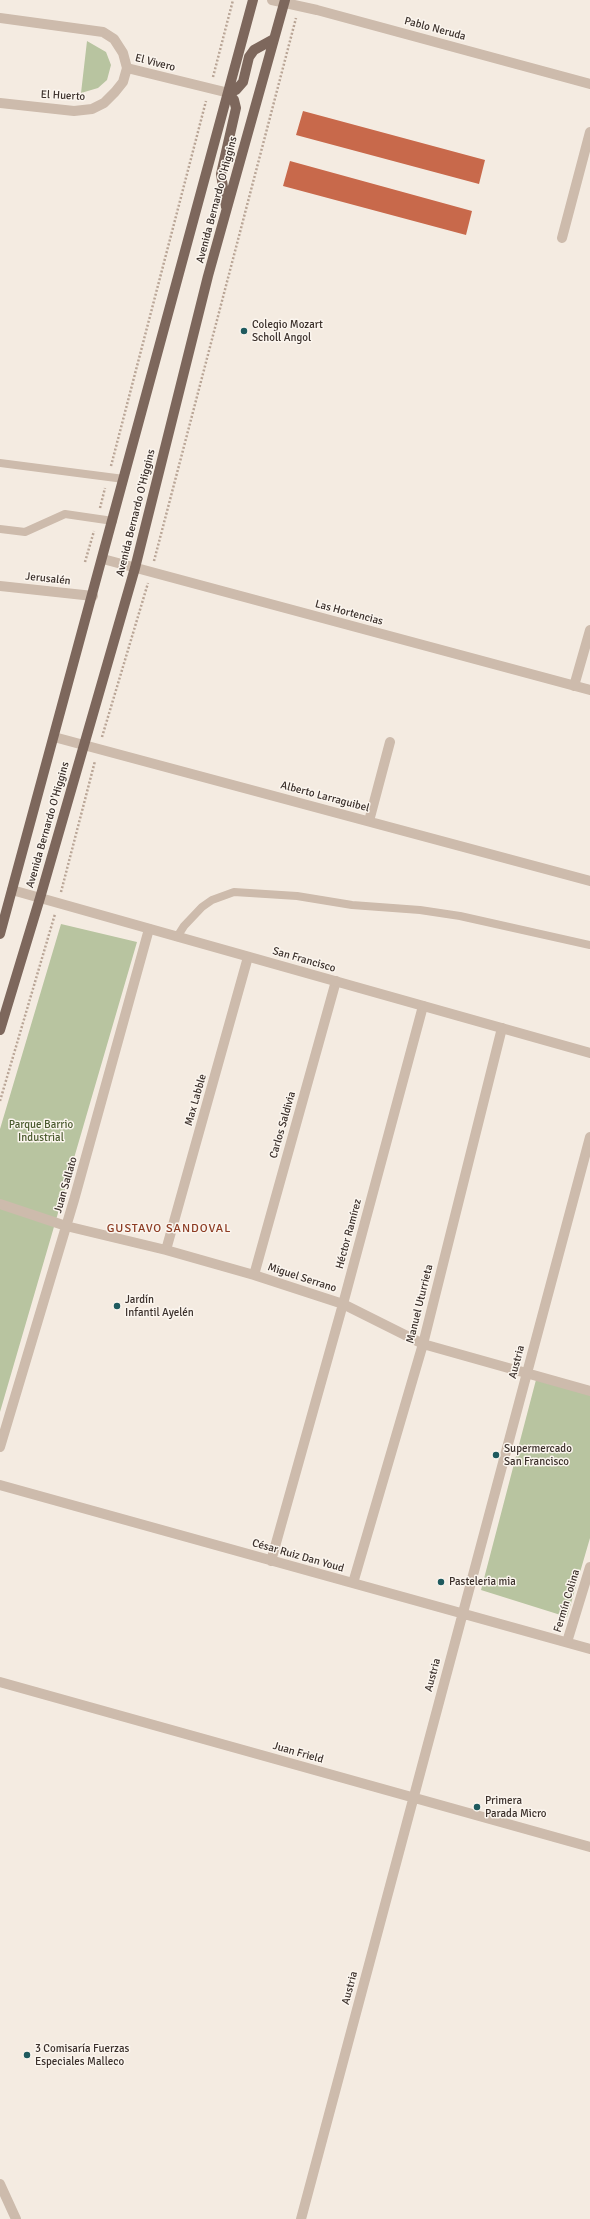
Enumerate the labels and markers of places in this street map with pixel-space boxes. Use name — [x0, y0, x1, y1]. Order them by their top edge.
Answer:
place label: Colegio Mozart Scholl Angol — [252, 318, 323, 344]
marker: Colegio Mozart Scholl Angol — [239, 326, 249, 336]
place label: Jardín Infantil Ayelén — [125, 1293, 194, 1319]
marker: Jardín Infantil Ayelén — [112, 1301, 122, 1311]
place label: Supermercado San Francisco — [504, 1442, 572, 1468]
marker: Supermercado San Francisco — [491, 1450, 501, 1460]
place label: Pasteleria mia — [449, 1575, 516, 1589]
marker: Pasteleria mia — [436, 1577, 446, 1587]
place label: Primera Parada Micro — [485, 1794, 547, 1820]
marker: Primera Parada Micro — [472, 1802, 482, 1812]
place label: 3 Comisaría Fuerzas Especiales Malleco — [35, 2042, 129, 2068]
marker: 3 Comisaría Fuerzas Especiales Malleco — [22, 2050, 32, 2060]

